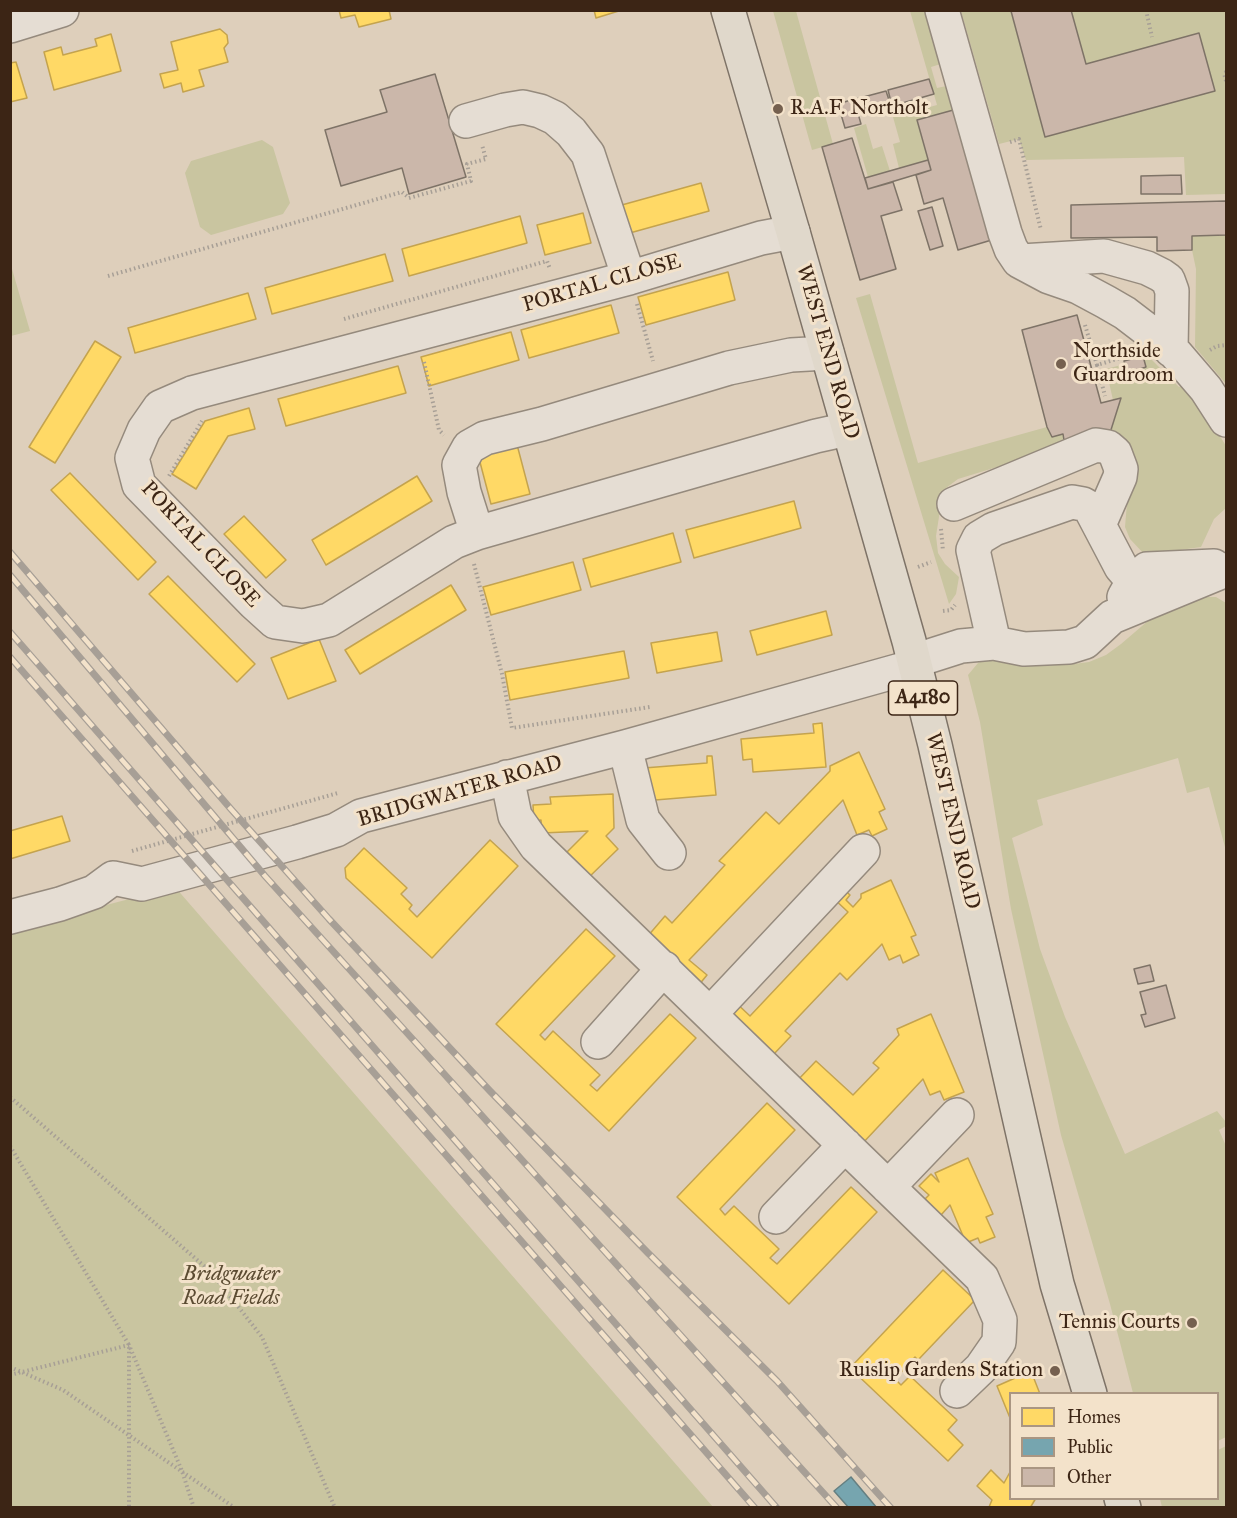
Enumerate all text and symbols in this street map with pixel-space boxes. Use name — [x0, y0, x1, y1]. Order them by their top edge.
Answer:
place label: R.A.F. Northolt — [790, 96, 929, 122]
marker: R.A.F. Northolt — [771, 102, 785, 116]
street label: PORTAL CLOSE — [520, 249, 684, 319]
street label: WEST END ROAD — [790, 262, 864, 442]
place label: Northside Guardroom — [1073, 339, 1174, 389]
marker: Northside Guardroom — [1054, 357, 1068, 371]
street label: PORTAL CLOSE — [135, 477, 265, 613]
road number: A4180 — [888, 681, 958, 715]
street label: WEST END ROAD — [919, 730, 985, 912]
street label: BRIDGWATER ROAD — [355, 751, 565, 833]
park label: Bridgwater Road Fields — [182, 1262, 280, 1312]
place label: Tennis Courts — [1059, 1310, 1180, 1336]
marker: Tennis Courts — [1185, 1316, 1199, 1330]
place label: Ruislip Gardens Station — [839, 1358, 1043, 1384]
marker: Ruislip Gardens Station — [1048, 1364, 1062, 1378]
legend — [1009, 1392, 1219, 1500]
text: Homes — [1067, 1406, 1121, 1428]
text: Public — [1067, 1436, 1113, 1458]
text: Other — [1067, 1466, 1111, 1488]

